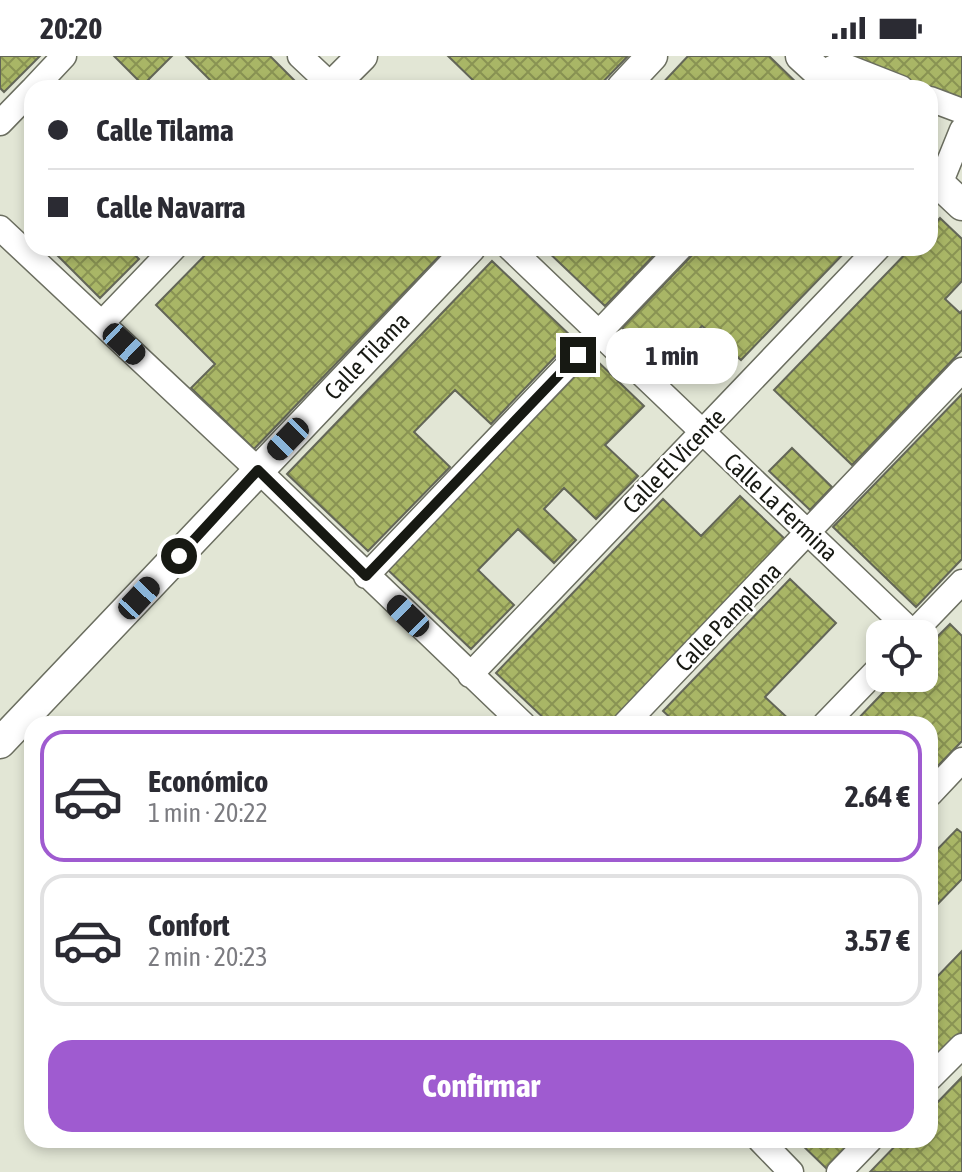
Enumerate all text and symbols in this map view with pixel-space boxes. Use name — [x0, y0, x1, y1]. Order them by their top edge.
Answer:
text: 20:20 — [40, 11, 102, 45]
text: Calle Tilama — [96, 113, 234, 147]
text: Calle Navarra — [96, 190, 246, 224]
street label: Calle Tilama — [319, 307, 415, 405]
car — [98, 319, 150, 369]
callout: 1 min — [606, 327, 738, 383]
route end — [560, 337, 596, 373]
text: 1 min — [645, 341, 699, 371]
street label: Calle El Vicente — [617, 403, 731, 519]
car — [263, 413, 313, 465]
street label: Calle La Fermina — [719, 448, 843, 566]
route start — [161, 538, 197, 574]
street label: Calle Pamplona — [670, 557, 786, 677]
car — [114, 572, 164, 624]
car — [382, 591, 434, 641]
map controls — [866, 620, 938, 692]
button: locate — [866, 620, 938, 692]
icon: car — [52, 760, 124, 832]
text: Económico — [148, 764, 268, 798]
text: 2.64 € — [845, 779, 910, 813]
text: 1 min · 20:22 — [148, 798, 268, 828]
icon: car — [52, 904, 124, 976]
text: Confort — [148, 908, 230, 942]
text: 3.57 € — [845, 923, 910, 957]
text: 2 min · 20:23 — [148, 942, 268, 972]
button: Confirmar — [48, 1040, 914, 1132]

